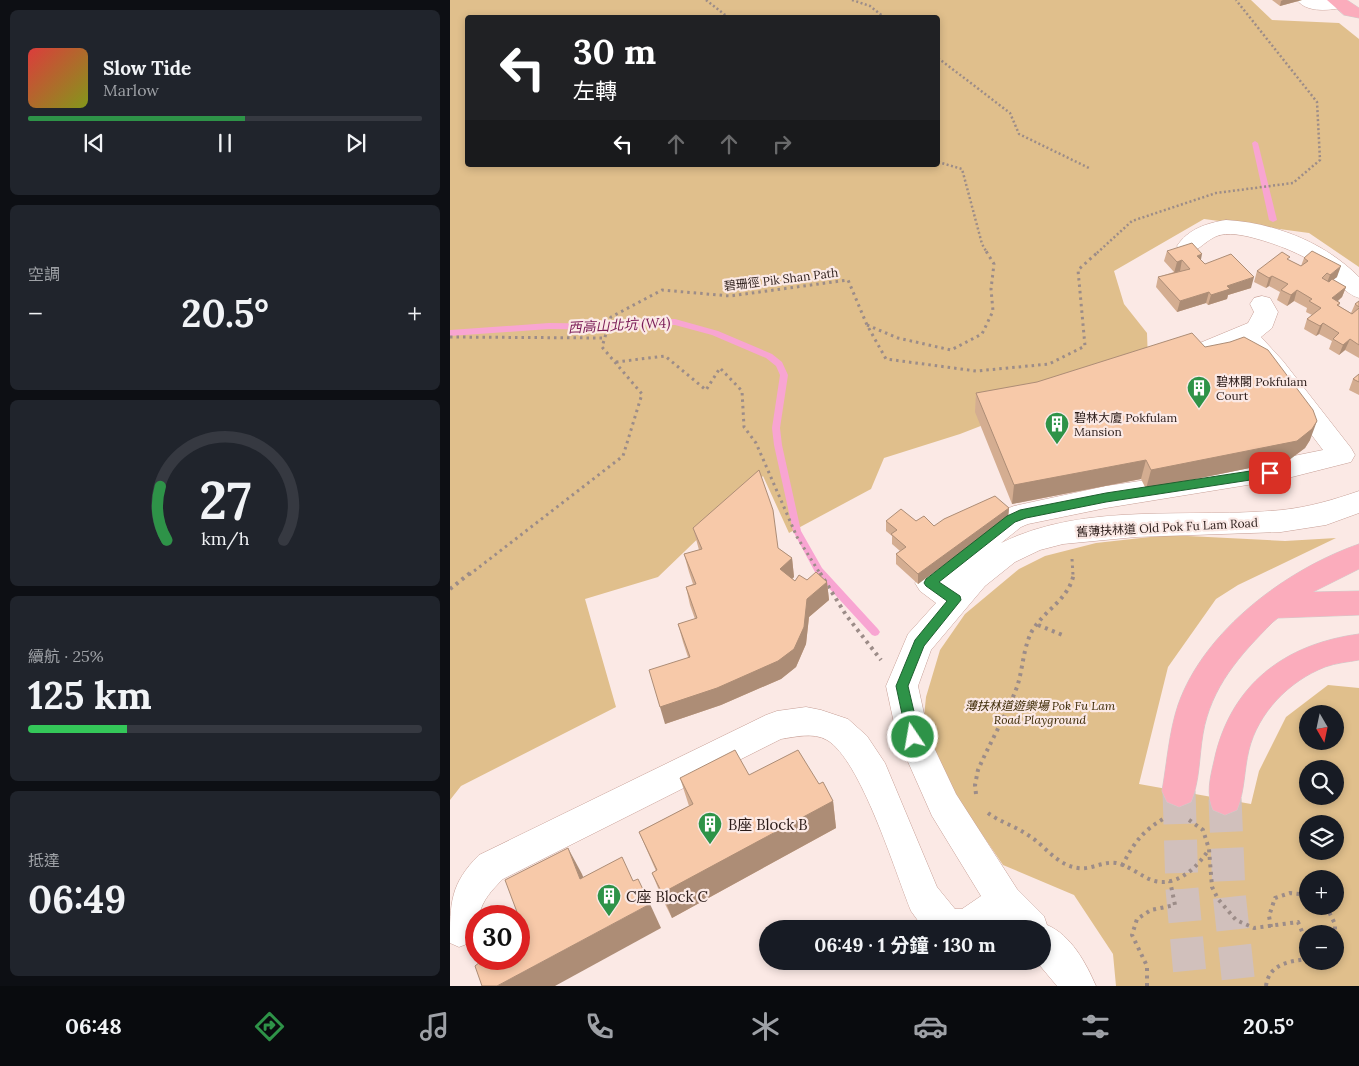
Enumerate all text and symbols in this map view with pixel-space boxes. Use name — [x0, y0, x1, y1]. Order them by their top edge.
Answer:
text: 30 m — [573, 29, 656, 74]
icon: left — [490, 35, 555, 100]
text: Slow Tide — [103, 56, 191, 80]
text: 左轉 — [573, 77, 617, 105]
text: Marlow — [103, 80, 159, 100]
icon: previous — [80, 129, 108, 157]
icon: pause — [211, 129, 239, 157]
icon: next — [342, 129, 370, 157]
icon: left — [609, 130, 637, 158]
icon: ahead — [662, 130, 690, 158]
icon: ahead — [715, 130, 743, 158]
icon: right — [768, 130, 796, 158]
text: 空調 — [28, 264, 60, 284]
street label: 碧珊徑 Pik Shan Path — [723, 265, 839, 293]
text: 20.5° — [181, 289, 269, 337]
text: − — [28, 296, 43, 332]
text: + — [407, 296, 422, 332]
water label: 西高山北坑 (W4) — [567, 313, 671, 337]
place label: 碧林閣 Pokfulam Court — [1216, 374, 1307, 403]
building icon: 碧林閣 Pokfulam Court — [1186, 375, 1212, 409]
place label: 碧林大廈 Pokfulam Mansion — [1074, 410, 1177, 439]
building icon: 碧林大廈 Pokfulam Mansion — [1044, 411, 1070, 445]
pin — [1249, 452, 1291, 494]
icon: arrive — [1256, 459, 1284, 487]
text: 27 — [199, 467, 251, 533]
street label: 舊薄扶林道 Old Pok Fu Lam Road — [1076, 515, 1258, 539]
text: km/h — [201, 527, 249, 550]
text: 續航 · 25% — [28, 646, 104, 666]
text: 125 km — [28, 671, 152, 719]
park label: 薄扶林道遊樂場 Pok Fu Lam Road Playground — [965, 698, 1116, 727]
north arrow — [1299, 705, 1344, 750]
map controls — [1299, 705, 1344, 970]
position arrow — [886, 710, 938, 762]
button: search — [1299, 760, 1344, 805]
building icon: B座 Block B — [697, 811, 723, 845]
place label: B座 Block B — [728, 815, 808, 834]
button: layers — [1299, 815, 1344, 860]
text: 抵達 — [28, 850, 60, 870]
button: + — [1299, 870, 1344, 915]
text: 06:49 — [28, 875, 126, 923]
building icon: C座 Block C — [596, 883, 622, 917]
place label: C座 Block C — [626, 887, 708, 906]
speed limit sign: 30 — [465, 905, 530, 970]
button: − — [1299, 925, 1344, 970]
text: 06:49 · 1 分鐘 · 130 m — [814, 933, 996, 957]
icon: directions — [252, 1009, 287, 1044]
icon: music — [417, 1009, 452, 1044]
icon: phone — [582, 1009, 617, 1044]
icon: climate — [748, 1009, 783, 1044]
icon: car — [913, 1009, 948, 1044]
icon: filters — [1078, 1009, 1113, 1044]
text: 06:48 — [65, 1012, 122, 1040]
text: 20.5° — [1243, 1012, 1294, 1040]

